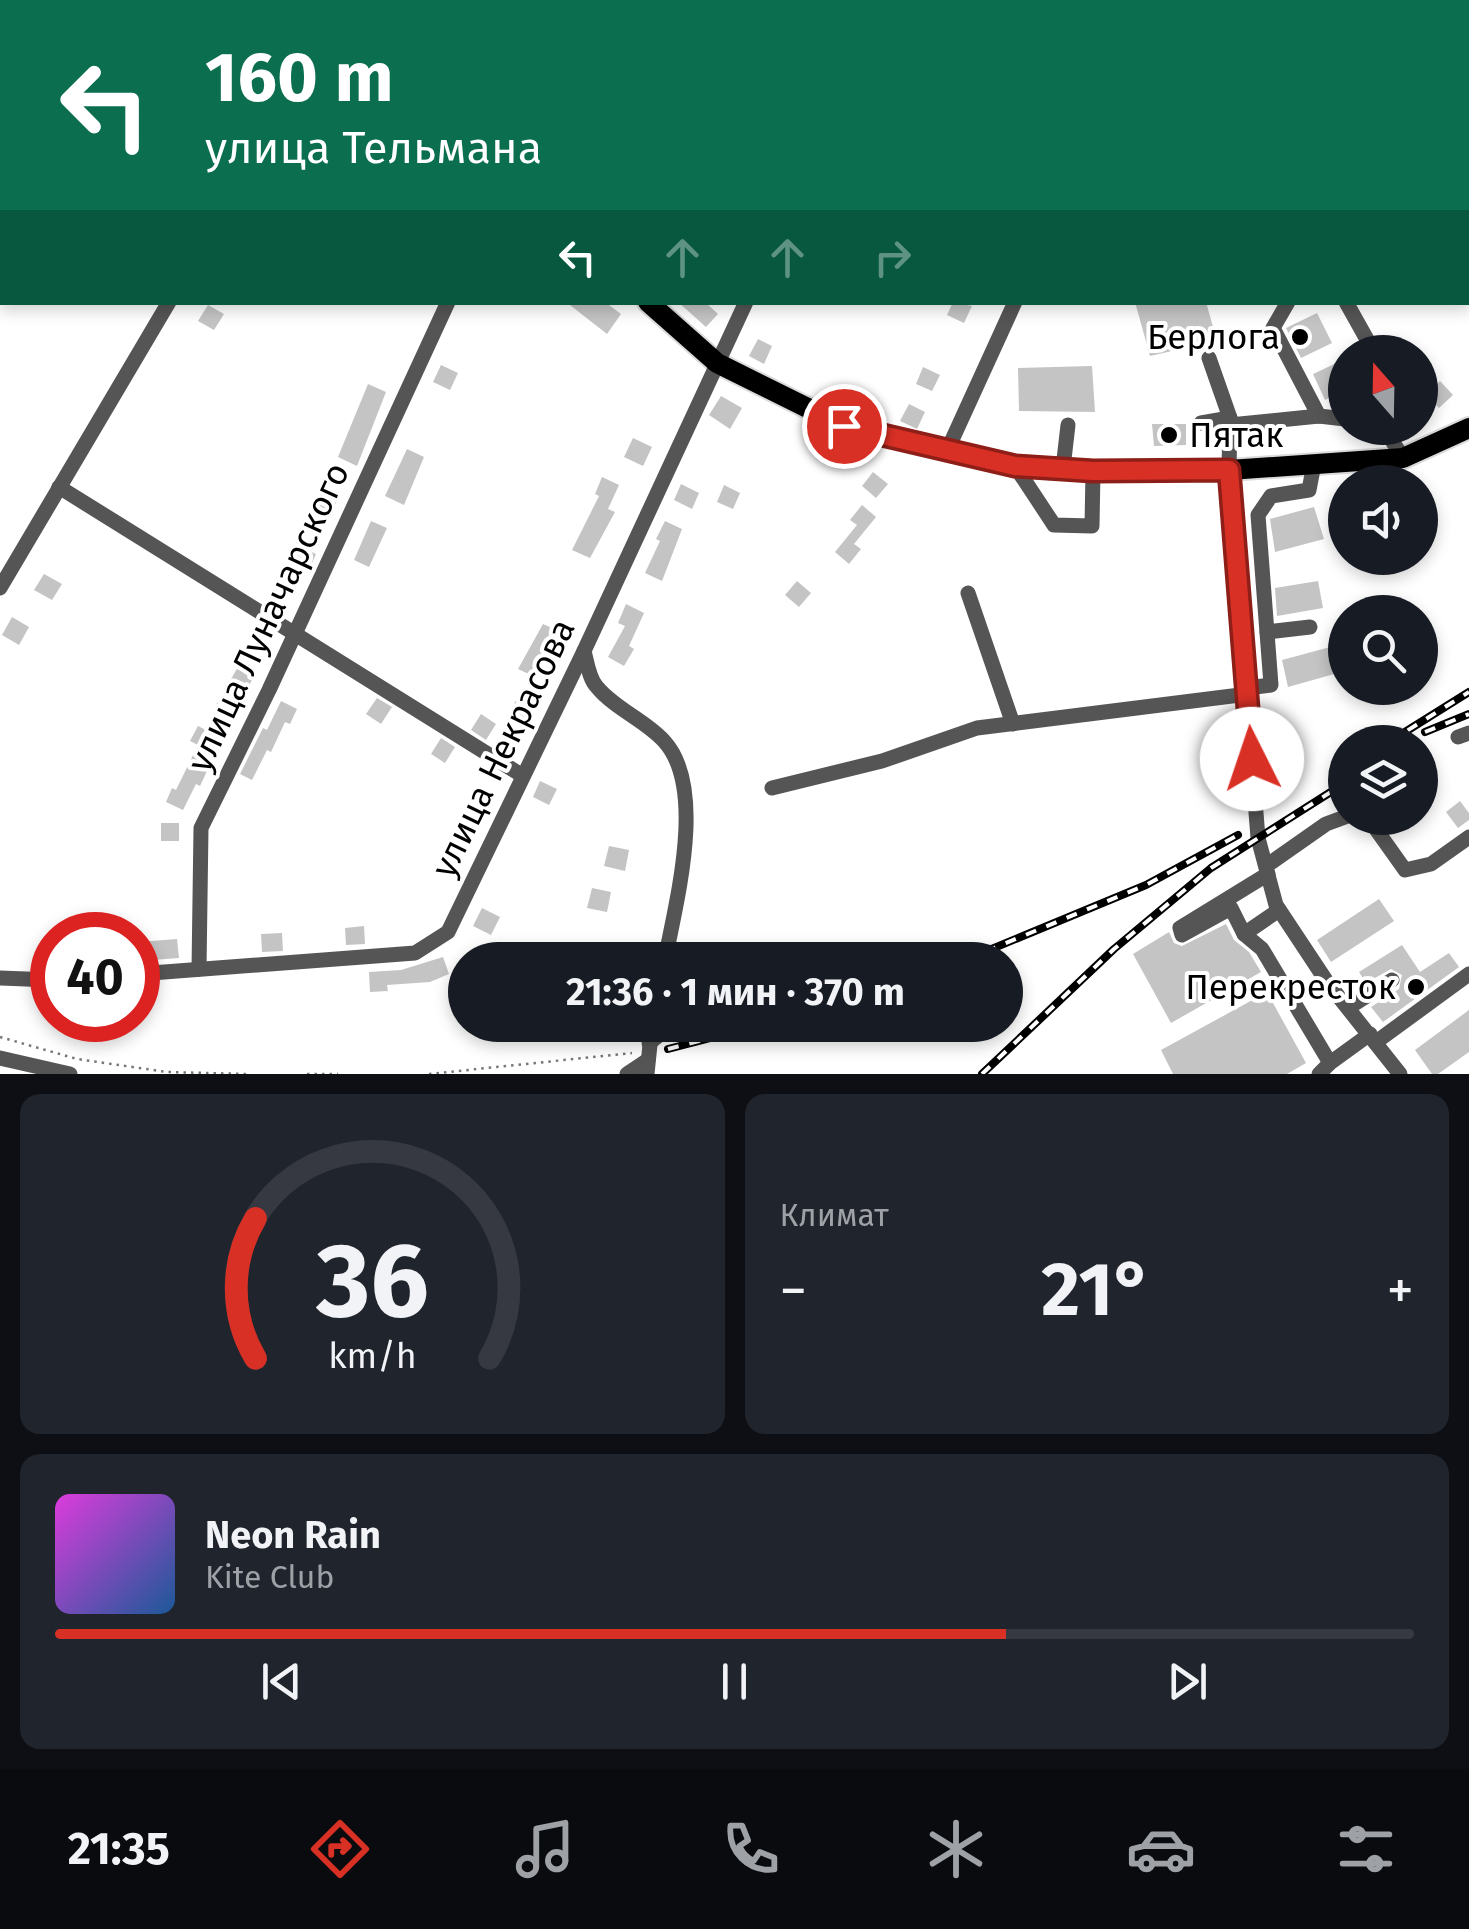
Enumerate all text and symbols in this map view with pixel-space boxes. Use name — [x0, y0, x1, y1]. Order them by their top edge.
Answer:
text: 160 m — [205, 36, 394, 120]
icon: left — [40, 40, 170, 170]
text: улица Тельмана — [205, 121, 542, 175]
icon: left — [550, 230, 605, 285]
icon: ahead — [655, 230, 710, 285]
icon: ahead — [760, 230, 815, 285]
icon: right — [865, 230, 920, 285]
place label: Берлога — [1147, 316, 1280, 358]
marker: Берлога — [1289, 326, 1311, 348]
north arrow — [1328, 335, 1438, 445]
map controls — [1328, 335, 1438, 835]
pin — [802, 384, 887, 469]
icon: arrive — [817, 399, 872, 454]
place label: Пятак — [1189, 414, 1284, 456]
marker: Пятак — [1158, 424, 1180, 446]
street label: улица Луначарского — [178, 456, 358, 778]
button: sound — [1328, 465, 1438, 575]
button: search — [1328, 595, 1438, 705]
street label: улица Некрасова — [422, 612, 584, 884]
position arrow — [1200, 707, 1304, 811]
button: layers — [1328, 725, 1438, 835]
speed limit sign: 40 — [30, 912, 160, 1042]
place label: Перекресток — [1185, 966, 1396, 1008]
text: 21:36 · 1 мин · 370 m — [566, 969, 905, 1015]
marker: Перекресток — [1405, 976, 1427, 998]
text: Климат — [780, 1196, 889, 1234]
text: 36 — [315, 1219, 429, 1344]
text: 21° — [1041, 1245, 1152, 1335]
text: − — [780, 1258, 807, 1324]
text: + — [1387, 1258, 1414, 1324]
text: km/h — [328, 1335, 416, 1377]
text: Neon Rain — [205, 1512, 381, 1558]
text: Kite Club — [205, 1558, 334, 1596]
icon: previous — [254, 1654, 309, 1709]
icon: pause — [707, 1654, 762, 1709]
icon: next — [1160, 1654, 1215, 1709]
icon: directions — [305, 1814, 375, 1884]
icon: music — [510, 1814, 580, 1884]
icon: phone — [716, 1814, 786, 1884]
icon: climate — [921, 1814, 991, 1884]
icon: car — [1126, 1814, 1196, 1884]
icon: filters — [1331, 1814, 1401, 1884]
text: 21:35 — [68, 1822, 170, 1876]

